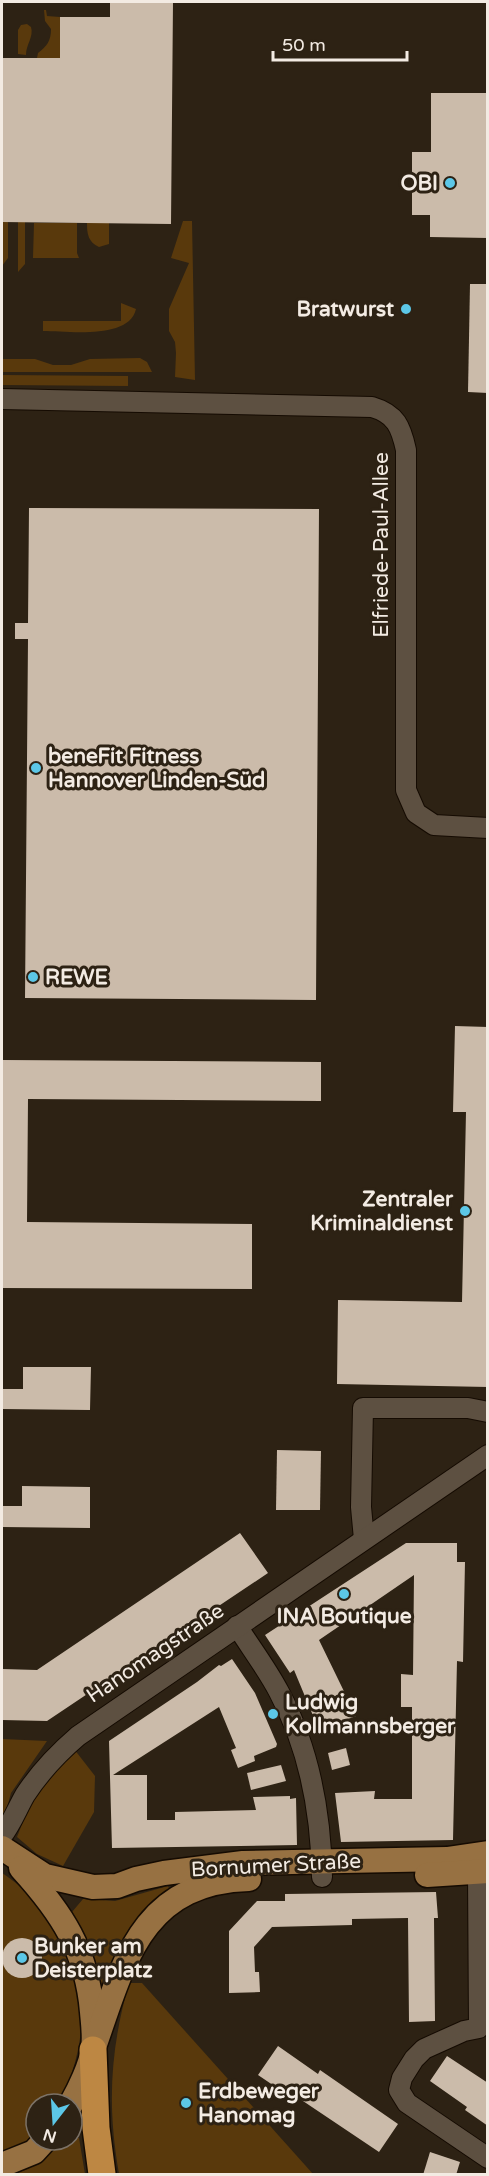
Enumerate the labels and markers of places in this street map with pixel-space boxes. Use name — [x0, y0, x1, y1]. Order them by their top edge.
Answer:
place label: OBI — [400, 171, 438, 196]
marker: OBI — [443, 176, 457, 190]
place label: Bratwurst — [297, 297, 394, 322]
marker: Bratwurst — [399, 302, 413, 316]
place label: beneFit Fitness Hannover Linden-Süd — [48, 744, 265, 793]
marker: beneFit Fitness Hannover Linden-Süd — [29, 761, 43, 775]
place label: REWE — [45, 965, 108, 990]
marker: REWE — [26, 970, 40, 984]
place label: Zentraler Kriminaldienst — [310, 1187, 454, 1236]
marker: Zentraler Kriminaldienst — [458, 1204, 472, 1218]
marker: INA Boutique — [337, 1587, 351, 1601]
place label: INA Boutique — [276, 1604, 412, 1629]
place label: Ludwig Kollmannsberger — [285, 1690, 456, 1739]
marker: Ludwig Kollmannsberger — [266, 1707, 280, 1721]
place label: Bunker am Deisterplatz — [34, 1934, 153, 1983]
marker: Bunker am Deisterplatz — [15, 1951, 29, 1965]
place label: Erdbeweger Hanomag — [198, 2079, 320, 2128]
marker: Erdbeweger Hanomag — [179, 2096, 193, 2110]

